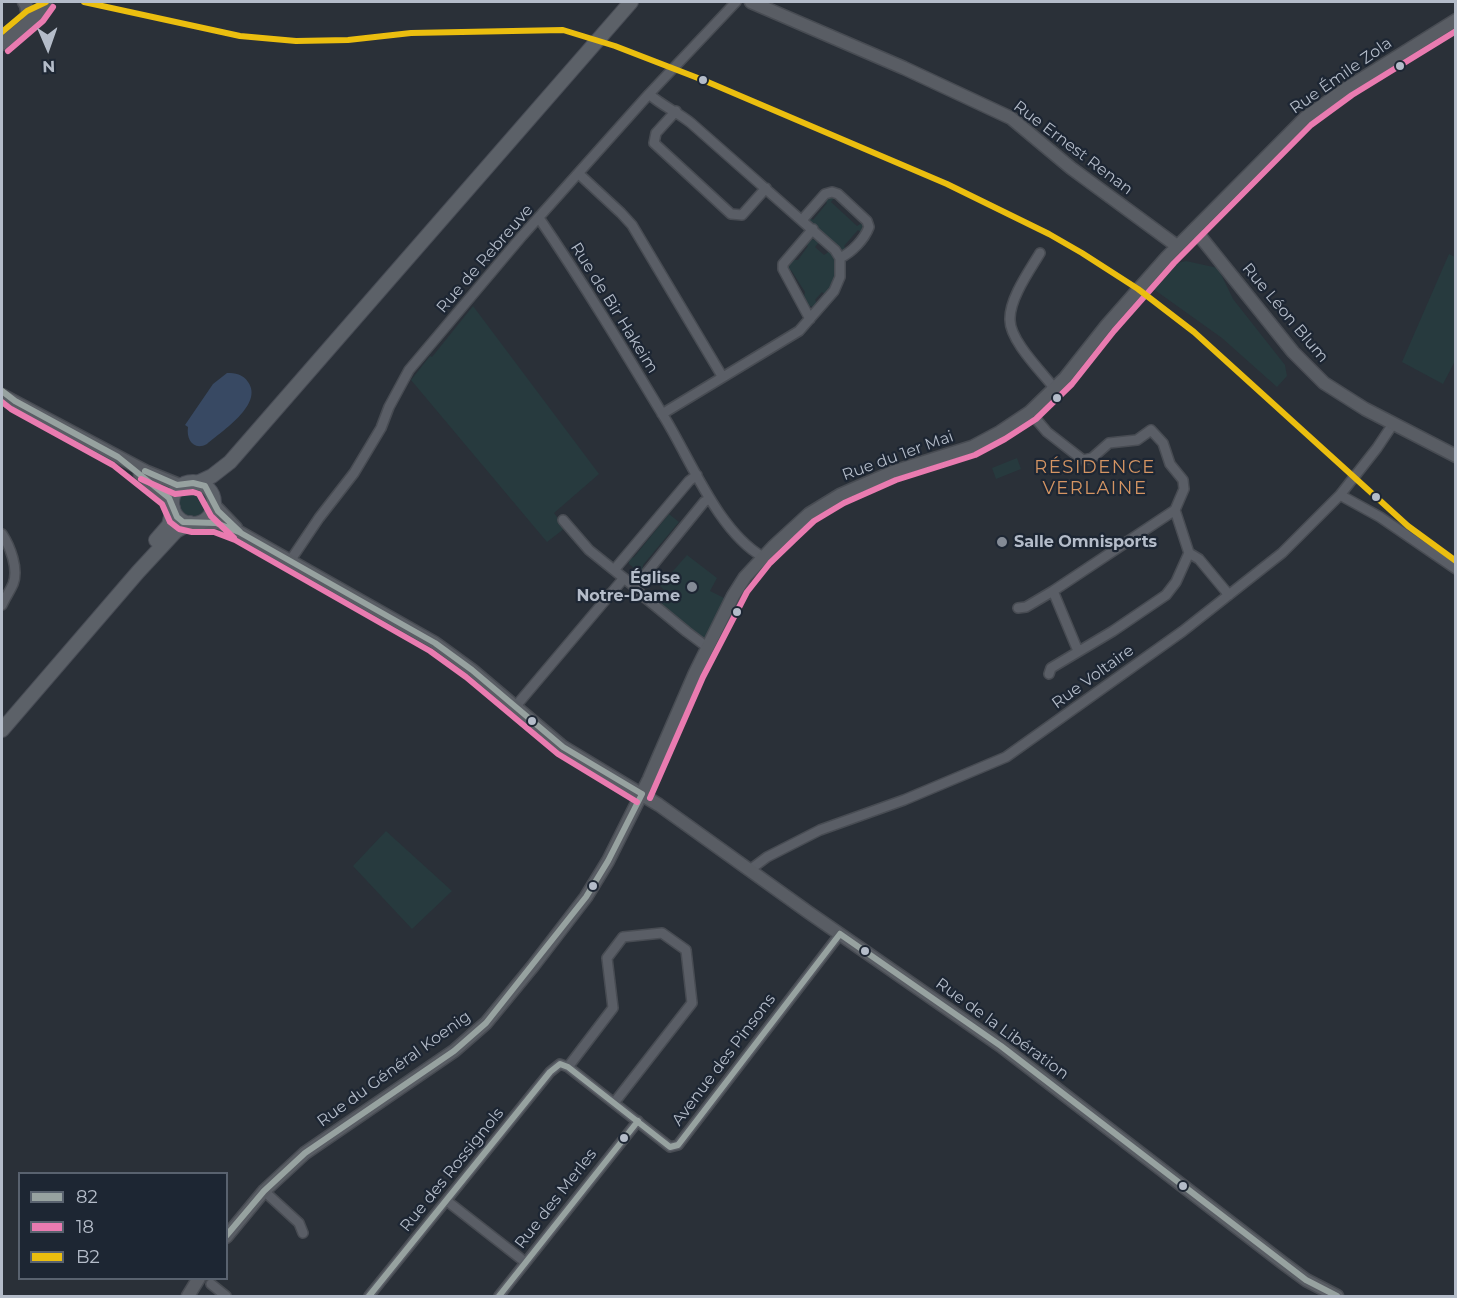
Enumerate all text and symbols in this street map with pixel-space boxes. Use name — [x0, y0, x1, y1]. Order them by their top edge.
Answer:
north arrow — [18, 18, 78, 78]
street label: Rue Émile Zola — [1286, 34, 1396, 118]
text: N — [42, 57, 55, 76]
unlabelled marker — [1394, 60, 1406, 72]
unlabelled marker — [697, 74, 709, 86]
street label: Rue Ernest Renan — [1010, 97, 1136, 199]
street label: Rue de Rebreuve — [433, 201, 537, 317]
street label: Rue de Bir Hakeim — [566, 239, 662, 377]
street label: Rue Léon Blum — [1238, 259, 1332, 367]
unlabelled marker — [1051, 392, 1063, 404]
street label: Rue du 1er Mai — [840, 427, 956, 485]
district label: RÉSIDENCE VERLAINE — [1034, 457, 1156, 500]
unlabelled marker — [1370, 491, 1382, 503]
place label: Salle Omnisports — [1014, 532, 1157, 552]
marker: Salle Omnisports — [995, 535, 1009, 549]
place label: Église Notre-Dame — [576, 568, 680, 606]
marker: Église Notre-Dame — [685, 580, 699, 594]
unlabelled marker — [731, 606, 743, 618]
street label: Rue Voltaire — [1048, 641, 1138, 713]
unlabelled marker — [526, 715, 538, 727]
unlabelled marker — [587, 880, 599, 892]
unlabelled marker — [859, 945, 871, 957]
street label: Rue de la Libération — [932, 974, 1072, 1084]
street label: Avenue des Pinsons — [668, 990, 780, 1130]
street label: Rue du Général Koenig — [314, 1007, 474, 1131]
street label: Rue des Rossignols — [396, 1104, 508, 1236]
unlabelled marker — [618, 1132, 630, 1144]
street label: Rue des Merles — [511, 1145, 601, 1253]
legend — [18, 1172, 228, 1280]
unlabelled marker — [1177, 1180, 1189, 1192]
text: 82 — [76, 1186, 98, 1208]
text: 18 — [76, 1216, 94, 1238]
text: B2 — [76, 1246, 100, 1268]

